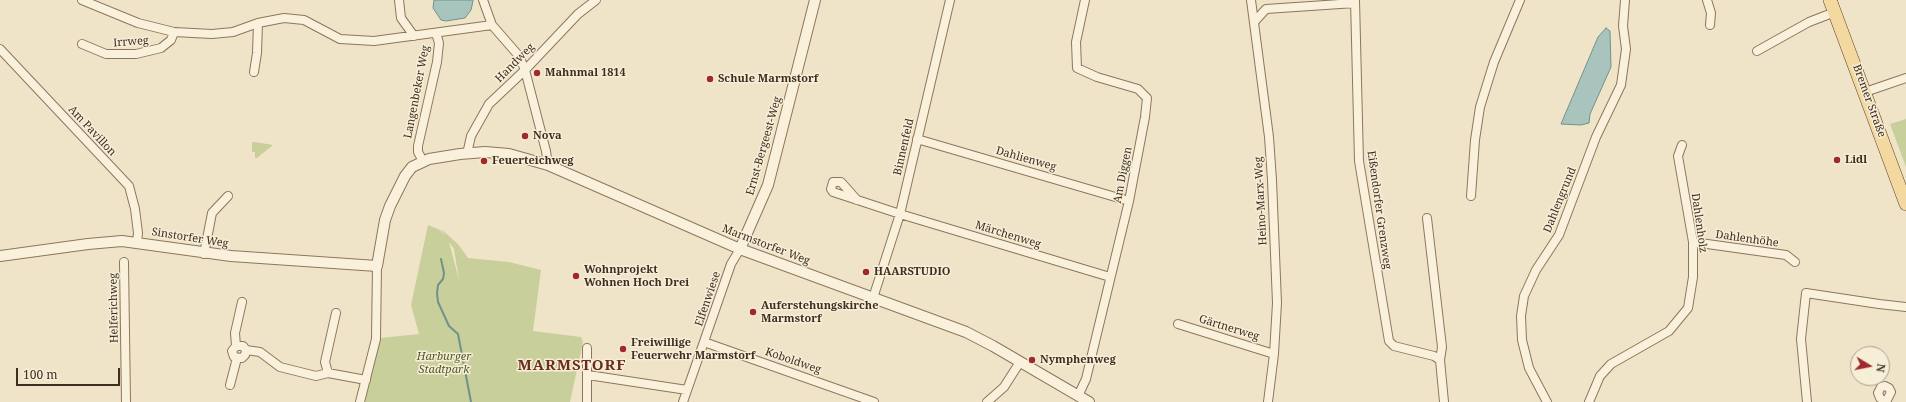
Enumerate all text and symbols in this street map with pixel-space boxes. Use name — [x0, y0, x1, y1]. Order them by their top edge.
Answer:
street label: Irrweg — [113, 34, 149, 50]
street label: Handweg — [493, 41, 537, 85]
street label: Langenbeker Weg — [402, 44, 432, 140]
street label: Bremer Straße — [1850, 63, 1888, 139]
place label: Mahnmal 1814 — [545, 66, 626, 80]
marker: Mahnmal 1814 — [532, 68, 542, 78]
place label: Schule Marmstorf — [718, 72, 818, 86]
marker: Schule Marmstorf — [705, 74, 715, 84]
street label: Ernst-Bergeest-Weg — [744, 95, 784, 197]
street label: Am Pavillon — [65, 103, 119, 159]
street label: Binnenfeld — [891, 117, 917, 177]
place label: Nova — [533, 129, 562, 143]
marker: Nova — [520, 131, 530, 141]
street label: Dahlienweg — [994, 144, 1058, 174]
street label: Am Diggen — [1111, 146, 1135, 204]
street label: Eißendorfer Grenzweg — [1364, 150, 1394, 270]
place label: Lidl — [1845, 153, 1867, 167]
place label: Feuerteichweg — [492, 154, 574, 168]
marker: Lidl — [1832, 155, 1842, 165]
marker: Feuerteichweg — [479, 156, 489, 166]
street label: Heino-Marx-Weg — [1252, 156, 1270, 246]
street label: Dahlengrund — [1541, 165, 1579, 235]
street label: Dahlenholz — [1688, 192, 1710, 254]
street label: Märchenweg — [973, 219, 1043, 251]
street label: Marmstorfer Weg — [720, 222, 812, 268]
street label: Sinstorfer Weg — [151, 225, 229, 251]
street label: Dahlenhöhe — [1715, 228, 1779, 250]
place label: Wohnprojekt Wohnen Hoch Drei — [584, 263, 689, 289]
place label: HAARSTUDIO — [874, 265, 950, 279]
marker: HAARSTUDIO — [861, 267, 871, 277]
street label: Elfenwiese — [692, 270, 724, 328]
marker: Wohnprojekt Wohnen Hoch Drei — [571, 271, 581, 281]
street label: Helferichweg — [107, 273, 121, 343]
place label: Auferstehungskirche Marmstorf — [761, 299, 878, 325]
marker: Auferstehungskirche Marmstorf — [748, 307, 758, 317]
street label: Gärtnerweg — [1197, 313, 1261, 343]
place label: Freiwillige Feuerwehr Marmstorf — [631, 336, 755, 362]
marker: Freiwillige Feuerwehr Marmstorf — [618, 344, 628, 354]
street label: Koboldweg — [763, 345, 823, 377]
north arrow — [1850, 346, 1890, 386]
park label: Harburger Stadtpark — [417, 350, 471, 376]
place label: Nymphenweg — [1040, 353, 1116, 367]
marker: Nymphenweg — [1027, 355, 1037, 365]
district label: MARMSTORF — [517, 357, 627, 375]
scale bar — [18, 360, 122, 386]
text: N — [1873, 362, 1889, 374]
text: 100 m — [23, 366, 58, 383]

